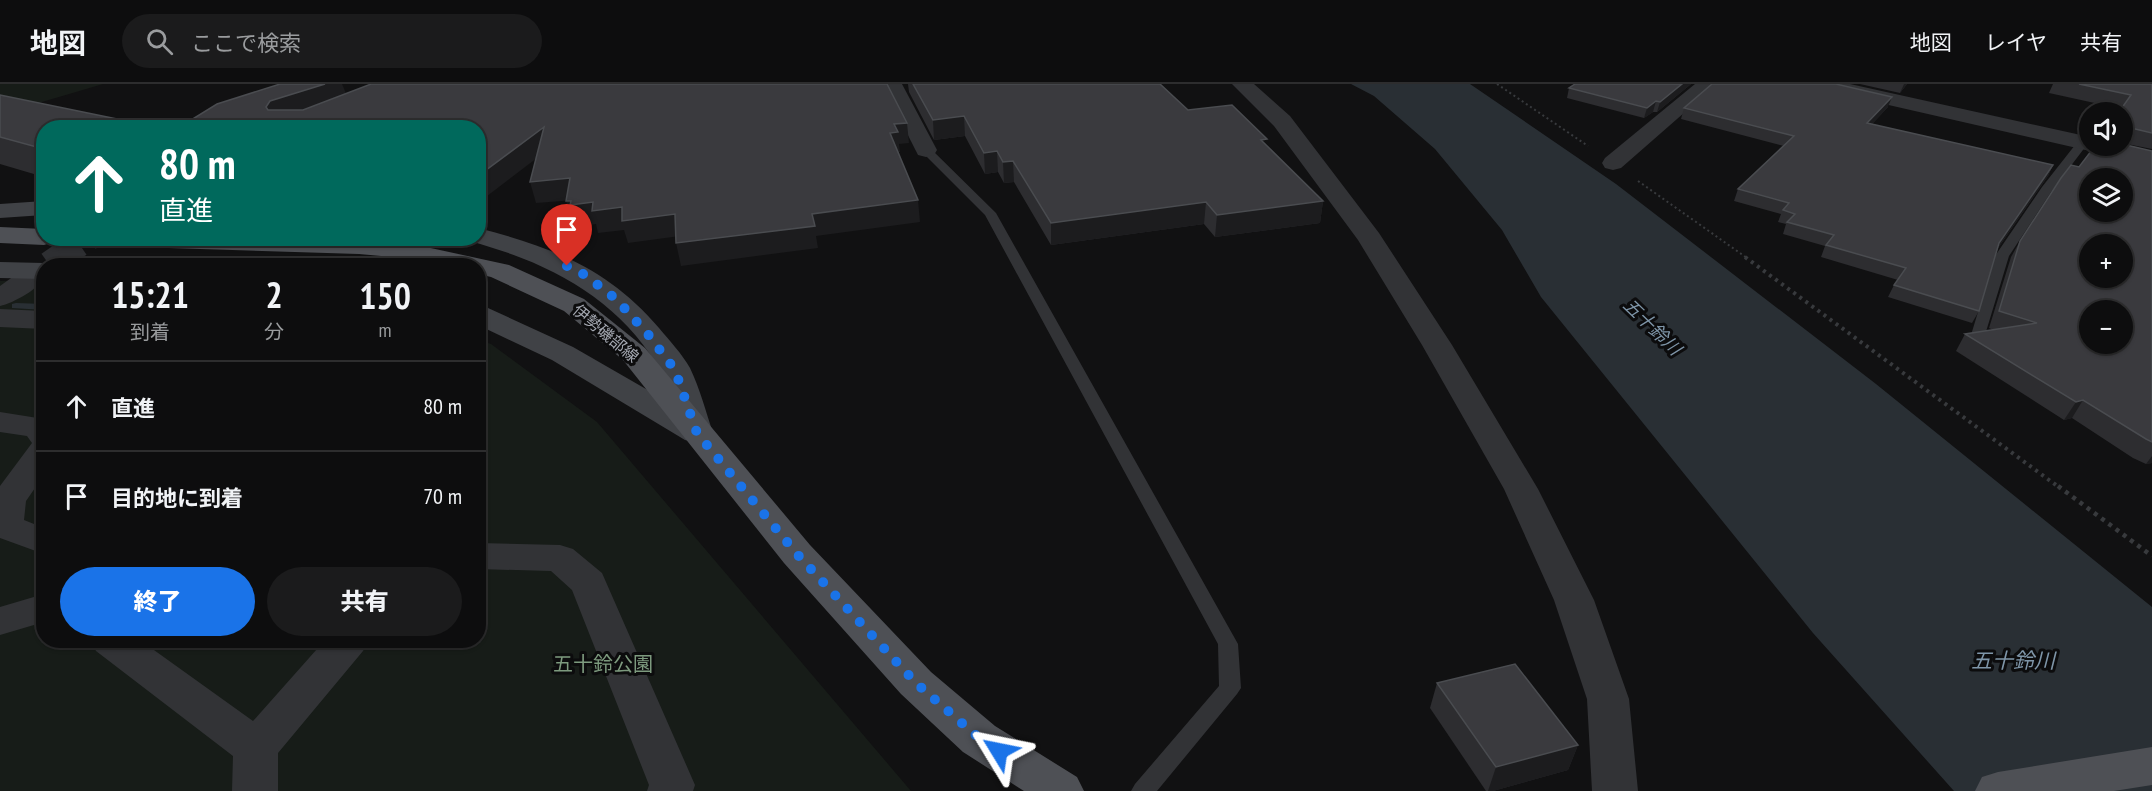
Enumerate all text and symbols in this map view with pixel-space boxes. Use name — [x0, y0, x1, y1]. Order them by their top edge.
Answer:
search box — [122, 14, 542, 68]
text: 地図 — [30, 24, 86, 61]
icon: search — [143, 25, 176, 58]
text: ここで検索 — [191, 29, 301, 57]
text: 地図 — [1910, 29, 1952, 56]
text: レイヤ — [1985, 29, 2047, 56]
text: 共有 — [2080, 29, 2122, 56]
map controls — [2079, 102, 2133, 354]
button: sound — [2079, 102, 2133, 156]
text: 80 m — [159, 136, 236, 191]
icon: ahead — [60, 144, 138, 222]
button: layers — [2079, 168, 2133, 222]
text: 直進 — [159, 193, 213, 227]
pin — [541, 204, 592, 266]
icon: arrive — [550, 213, 583, 246]
button: + — [2079, 234, 2133, 288]
text: 15:21 — [111, 271, 189, 318]
text: 2 — [266, 271, 283, 318]
text: 150 — [359, 272, 411, 319]
water label: 五十鈴川 — [1618, 293, 1688, 361]
street label: 伊勢磯部線 — [569, 300, 643, 366]
button: − — [2079, 300, 2133, 354]
text: m — [379, 317, 392, 343]
text: 到着 — [130, 319, 170, 345]
text: 分 — [264, 319, 284, 345]
icon: ahead — [60, 390, 93, 423]
text: 80 m — [423, 392, 462, 420]
text: 直進 — [111, 394, 155, 422]
icon: arrive — [60, 480, 93, 513]
text: 70 m — [423, 482, 462, 510]
text: 目的地に到着 — [111, 484, 243, 512]
button: 終了 — [60, 567, 255, 636]
button: 共有 — [267, 567, 462, 636]
water label: 五十鈴川 — [1971, 647, 2057, 674]
park label: 五十鈴公園 — [553, 651, 653, 677]
position arrow — [967, 719, 1031, 783]

